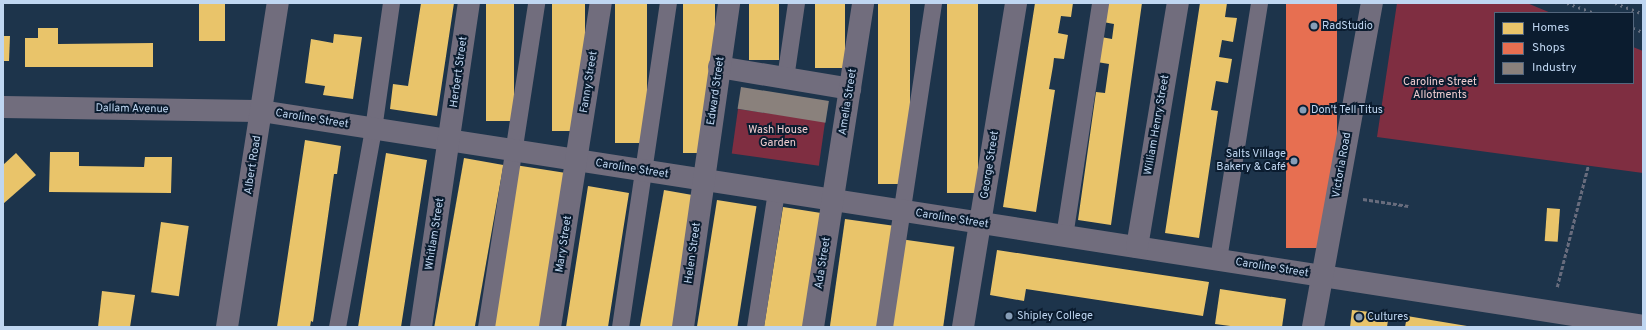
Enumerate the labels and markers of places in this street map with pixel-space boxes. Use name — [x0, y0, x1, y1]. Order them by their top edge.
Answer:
place label: RadStudio — [1322, 19, 1373, 33]
marker: RadStudio — [1309, 21, 1319, 31]
place label: Don't Tell Titus — [1311, 103, 1384, 117]
marker: Don't Tell Titus — [1298, 105, 1308, 115]
place label: Salts Village Bakery & Café — [1216, 148, 1286, 174]
marker: Salts Village Bakery & Café — [1289, 156, 1299, 166]
place label: Shipley College — [1017, 309, 1093, 323]
place label: Cultures — [1367, 310, 1408, 324]
marker: Shipley College — [1004, 311, 1014, 321]
marker: Cultures — [1354, 312, 1364, 322]

